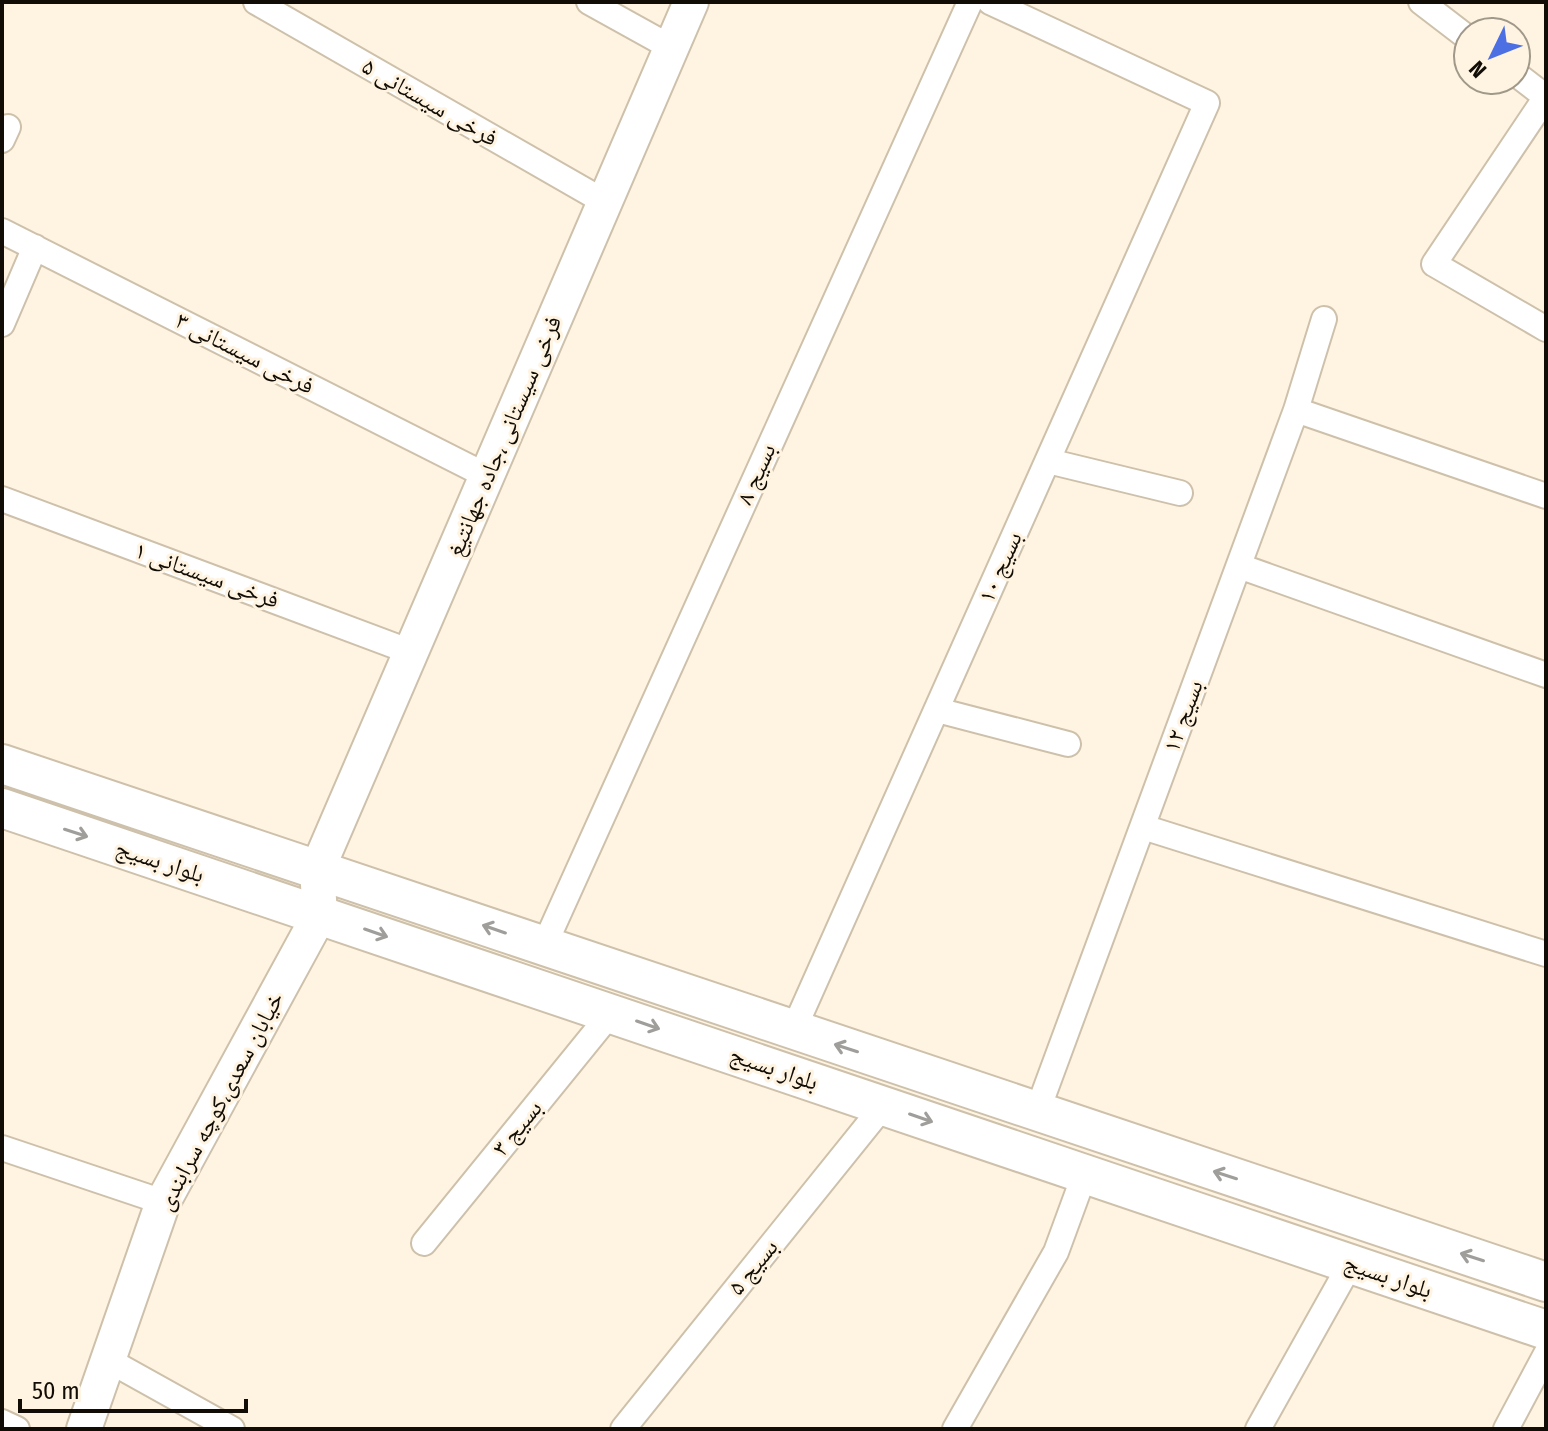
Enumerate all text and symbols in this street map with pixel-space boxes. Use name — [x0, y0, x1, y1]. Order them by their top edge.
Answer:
north arrow — [1452, 16, 1532, 96]
street label: فرخی سیستانی ۵ — [357, 52, 503, 152]
text: N — [1463, 55, 1492, 83]
street label: فرخی سیستانی ۳ — [171, 306, 319, 400]
street label: فرخی سیستانی ،جاده جهانتیغ — [441, 312, 568, 561]
street label: بسیج ۸ — [730, 439, 783, 509]
street label: بسیج ۱۰ — [972, 527, 1029, 607]
street label: فرخی سیستانی ۱ — [131, 536, 283, 614]
street label: بسیج ۱۲ — [1157, 676, 1210, 756]
one-way arrow — [63, 826, 88, 841]
street label: بلوار بسیج — [112, 834, 208, 889]
one-way arrow — [481, 921, 506, 936]
one-way arrow — [363, 926, 388, 941]
street label: خیابان سعدی،کوچه سرابندی — [151, 987, 289, 1215]
one-way arrow — [636, 1019, 661, 1034]
street label: بلوار بسیج — [726, 1040, 822, 1097]
one-way arrow — [834, 1040, 859, 1055]
street label: بسیج ۳ — [486, 1094, 549, 1162]
one-way arrow — [909, 1111, 934, 1126]
one-way arrow — [1213, 1167, 1238, 1182]
street label: بسیج ۵ — [722, 1233, 785, 1301]
street label: بلوار بسیج — [1340, 1248, 1436, 1305]
one-way arrow — [1460, 1249, 1485, 1264]
scale bar — [20, 1363, 246, 1413]
text: 50 m — [32, 1377, 80, 1405]

